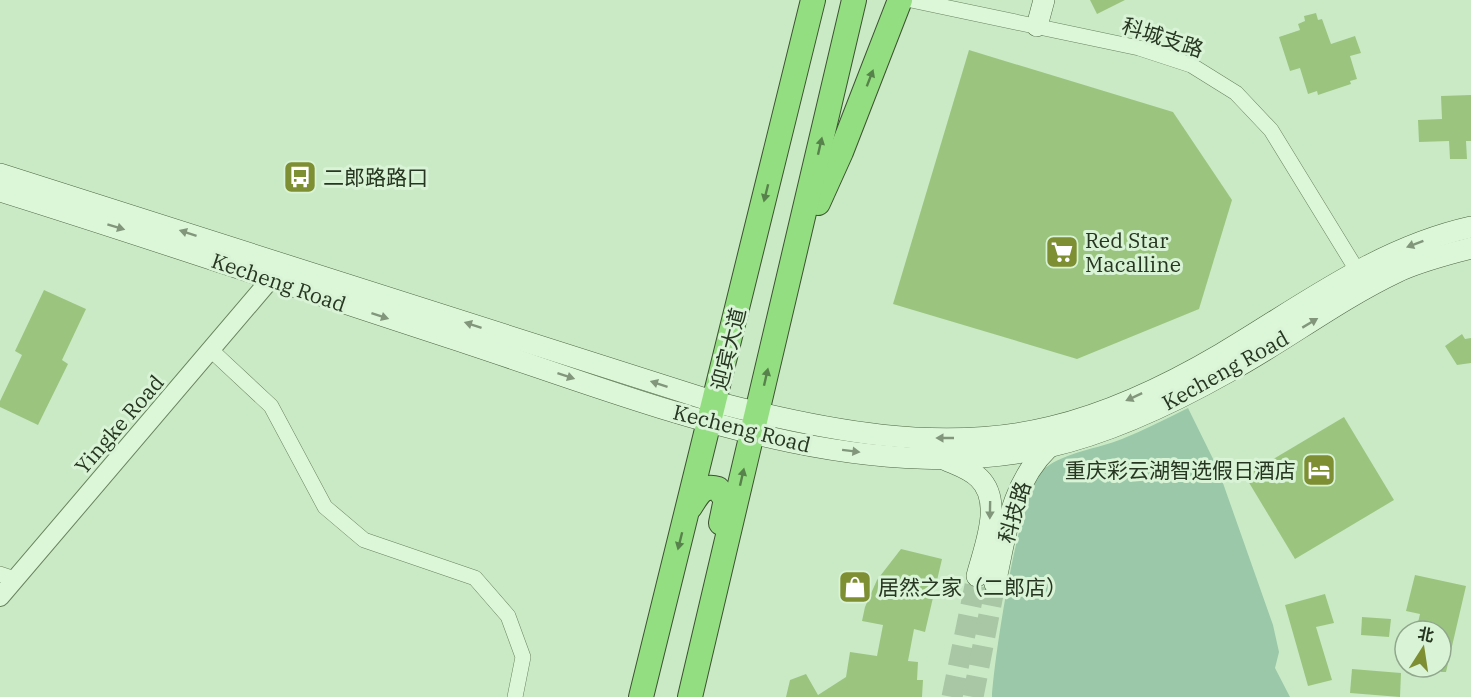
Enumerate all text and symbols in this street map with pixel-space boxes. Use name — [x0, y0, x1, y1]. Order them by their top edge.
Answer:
street label: 科城支路 — [1119, 11, 1207, 63]
one-way arrow — [865, 69, 875, 87]
one-way arrow — [816, 136, 825, 155]
bus stop icon: 二郎路路口 — [282, 159, 318, 195]
place label: 二郎路路口 — [323, 163, 428, 191]
one-way arrow — [761, 184, 771, 202]
one-way arrow — [107, 223, 125, 232]
place label: Red Star Macalline — [1085, 226, 1181, 278]
one-way arrow — [179, 228, 197, 237]
supermarket icon: Red Star Macalline — [1044, 234, 1080, 270]
one-way arrow — [1406, 240, 1424, 249]
street label: Kecheng Road — [208, 246, 350, 318]
street label: 迎宾大道 — [704, 305, 752, 393]
one-way arrow — [371, 311, 389, 321]
one-way arrow — [1302, 317, 1318, 328]
one-way arrow — [464, 319, 482, 329]
street label: Kecheng Road — [1157, 324, 1293, 416]
one-way arrow — [762, 367, 771, 386]
street label: Yingke Road — [68, 368, 170, 479]
one-way arrow — [557, 372, 575, 381]
one-way arrow — [650, 379, 668, 388]
one-way arrow — [1124, 392, 1142, 402]
street label: Kecheng Road — [670, 397, 814, 459]
one-way arrow — [935, 433, 954, 443]
one-way arrow — [842, 447, 861, 456]
hotel icon: 重庆彩云湖智选假日酒店 — [1301, 452, 1337, 488]
place label: 重庆彩云湖智选假日酒店 — [1065, 456, 1296, 484]
one-way arrow — [738, 467, 748, 486]
street label: 科技路 — [991, 478, 1037, 546]
one-way arrow — [985, 501, 995, 520]
one-way arrow — [675, 532, 685, 550]
shop icon: 居然之家（二郎店） — [837, 569, 873, 605]
place label: 居然之家（二郎店） — [878, 573, 1067, 601]
north arrow — [1393, 619, 1453, 679]
text: 北 — [1416, 623, 1436, 646]

